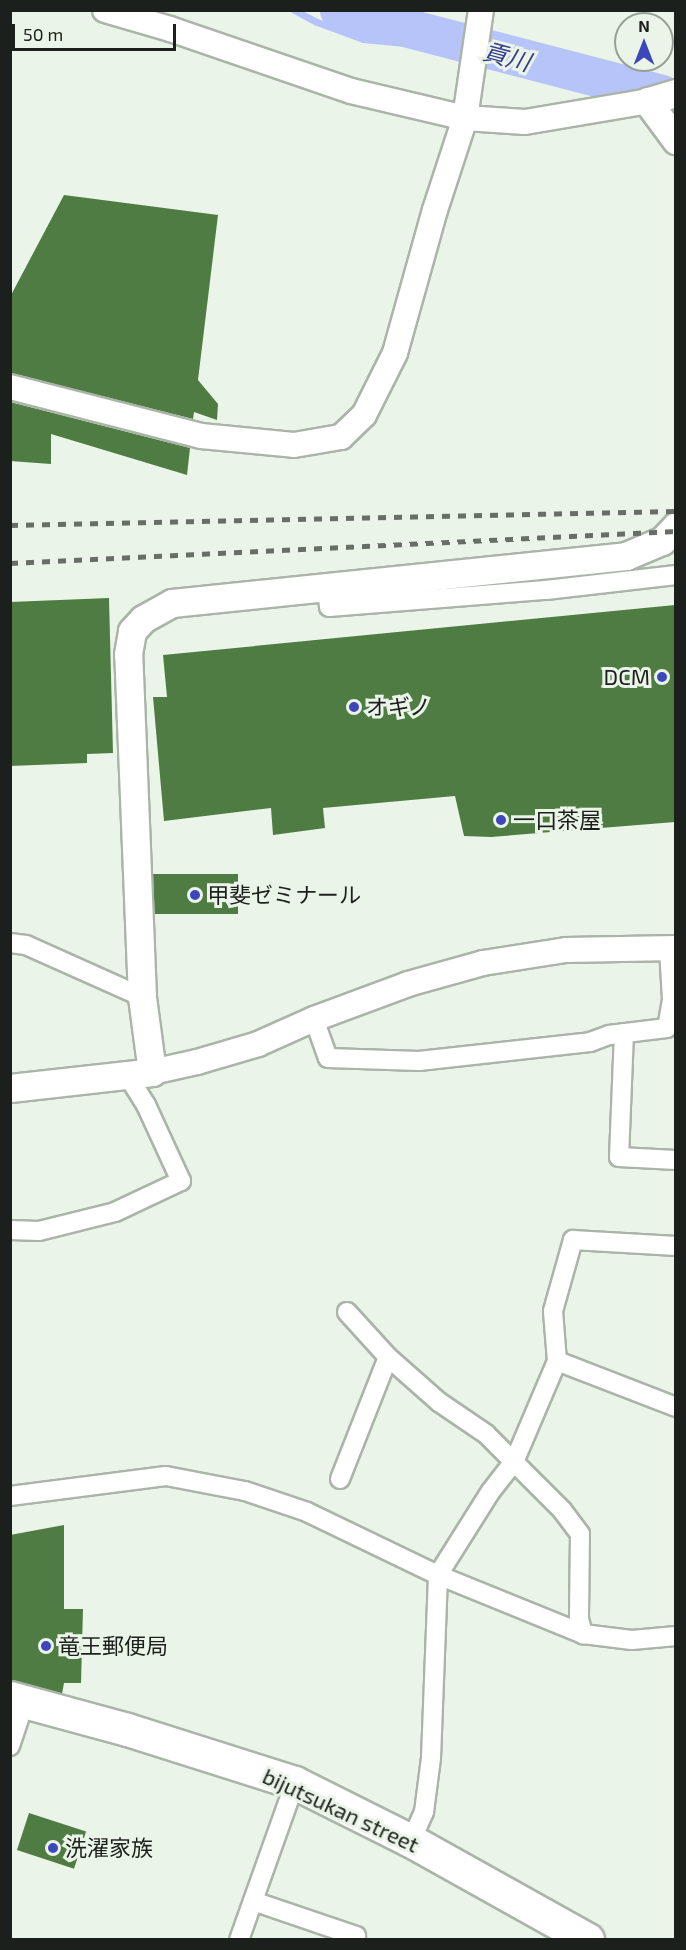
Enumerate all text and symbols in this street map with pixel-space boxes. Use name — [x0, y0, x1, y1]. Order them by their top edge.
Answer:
scale bar — [15, 12, 178, 50]
north arrow — [614, 12, 674, 72]
text: N — [638, 16, 650, 35]
text: 50 m — [23, 23, 63, 45]
water label: 貢川 — [480, 36, 534, 76]
place label: DCM — [604, 664, 650, 690]
marker: DCM — [655, 670, 669, 684]
place label: オギノ — [366, 694, 432, 720]
marker: オギノ — [347, 700, 361, 714]
place label: 一口茶屋 — [513, 807, 601, 833]
marker: 一口茶屋 — [494, 813, 508, 827]
place label: 甲斐ゼミナール — [207, 882, 361, 908]
marker: 甲斐ゼミナール — [188, 888, 202, 902]
place label: 竜王郵便局 — [58, 1633, 168, 1659]
marker: 竜王郵便局 — [39, 1639, 53, 1653]
street label: bijutsukan street — [259, 1762, 423, 1858]
place label: 洗濯家族 — [65, 1835, 153, 1861]
marker: 洗濯家族 — [46, 1841, 60, 1855]

